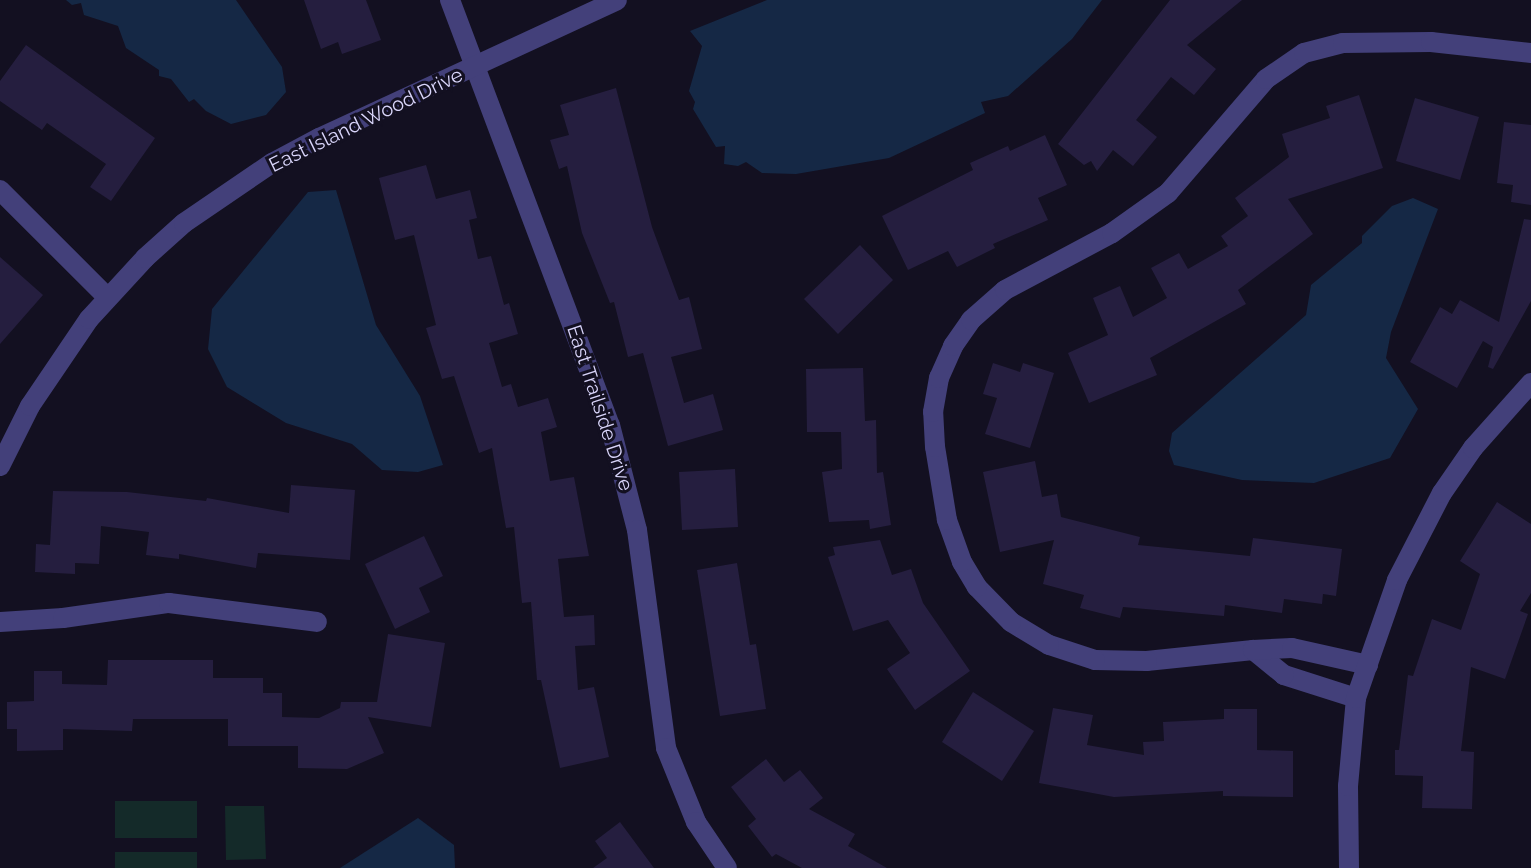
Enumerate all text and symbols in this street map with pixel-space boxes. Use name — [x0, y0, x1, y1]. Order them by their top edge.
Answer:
street label: East Island Wood Drive — [265, 62, 467, 178]
street label: East Trailside Drive — [562, 322, 638, 494]

